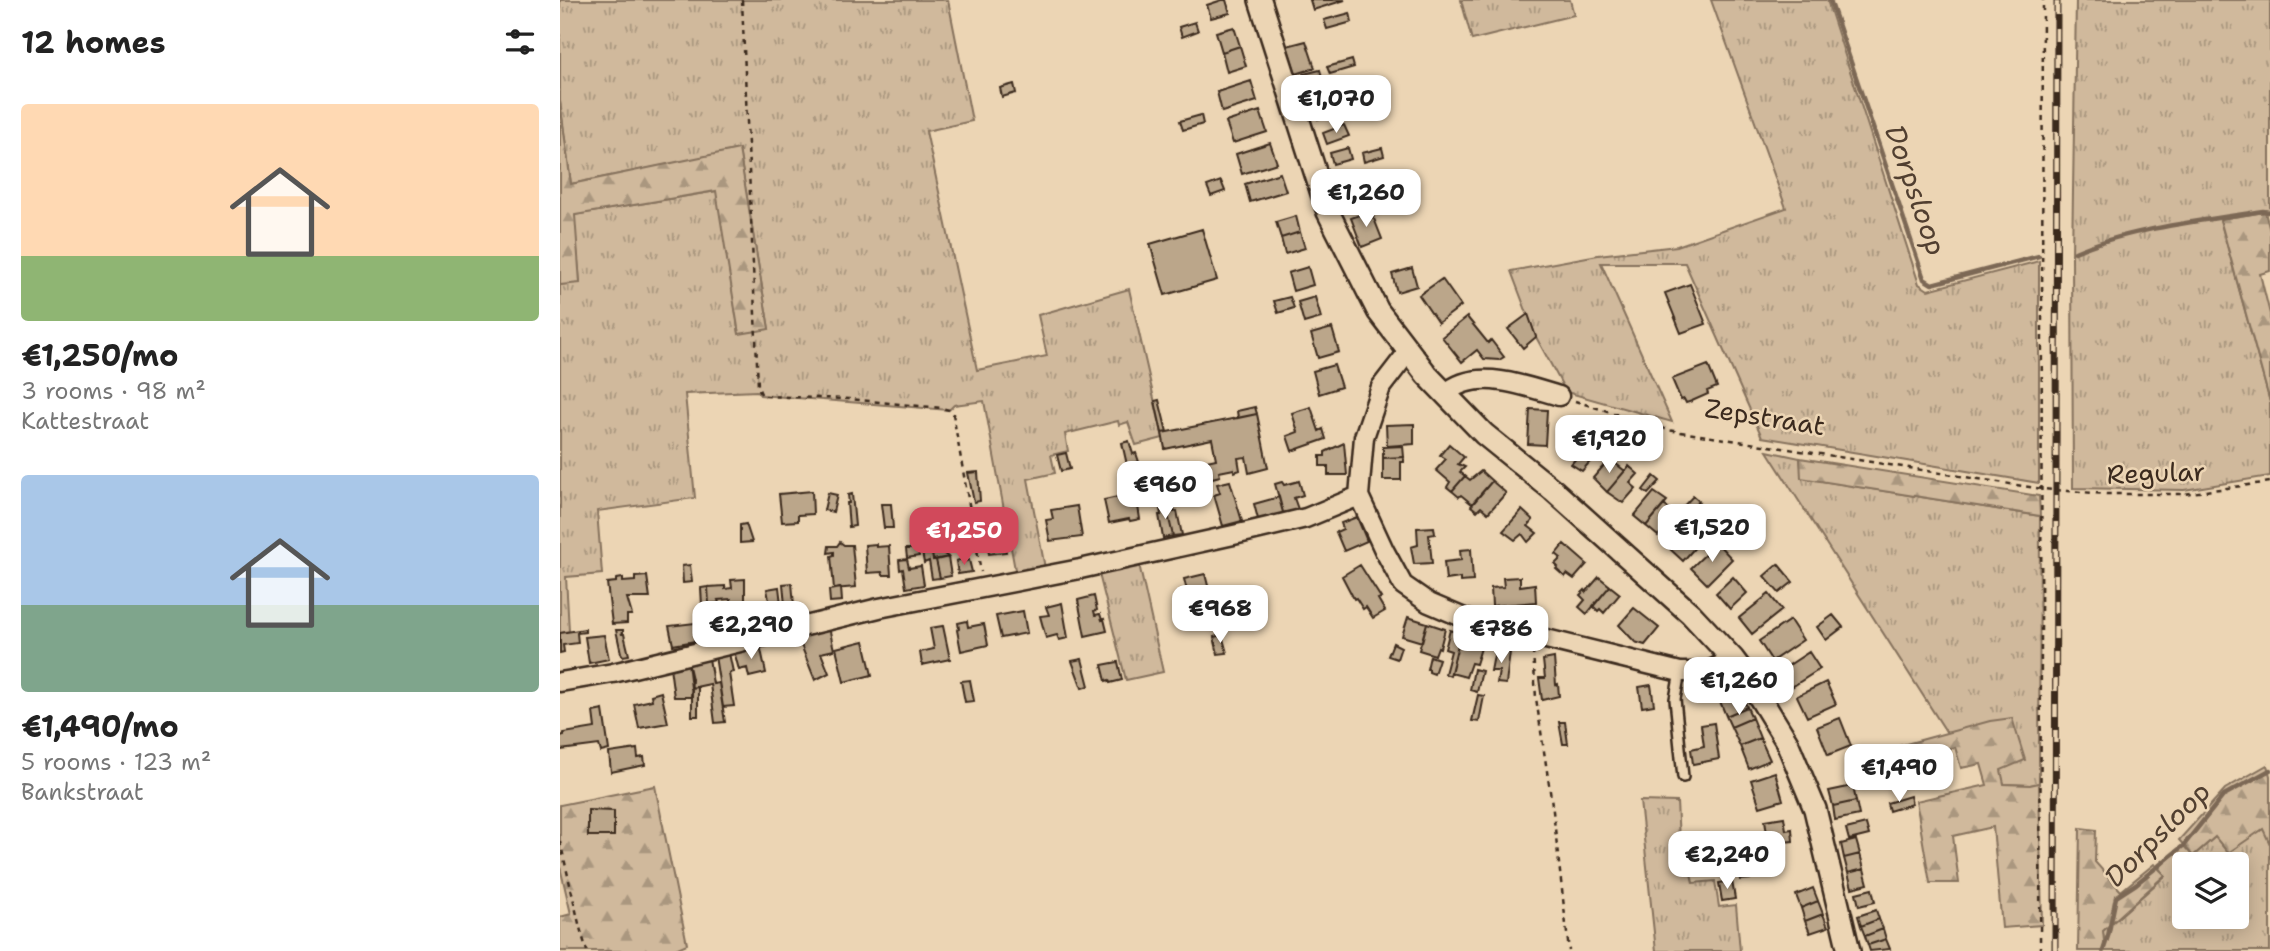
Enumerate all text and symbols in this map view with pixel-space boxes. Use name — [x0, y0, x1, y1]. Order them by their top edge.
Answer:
text: 12 homes — [21, 22, 165, 63]
icon: filters — [501, 23, 539, 61]
pin: €1,070 — [1279, 76, 1393, 135]
text: €1,070 — [1297, 83, 1375, 113]
water label: Dorpsloop — [1876, 120, 1956, 260]
icon: home — [217, 149, 343, 275]
pin: €1,260 — [1309, 170, 1423, 229]
text: €1,260 — [1327, 177, 1405, 207]
text: €1,250/mo — [21, 335, 179, 376]
text: 3 rooms · 98 m² — [21, 376, 206, 406]
street label: Zepstraat — [1703, 390, 1828, 443]
text: Kattestraat — [21, 406, 149, 436]
pin: €1,920 — [1552, 416, 1666, 475]
text: €1,920 — [1571, 423, 1647, 453]
street label: Regular — [2106, 453, 2206, 492]
pin: €960 — [1124, 462, 1206, 521]
text: €960 — [1133, 469, 1197, 499]
pin: €1,520 — [1655, 504, 1769, 564]
pin: €1,250 — [907, 508, 1021, 567]
text: €1,520 — [1674, 512, 1750, 542]
text: €1,250 — [925, 515, 1003, 545]
icon: home — [217, 520, 343, 646]
pin: €968 — [1179, 586, 1261, 645]
text: €968 — [1188, 593, 1252, 623]
pin: €2,290 — [694, 602, 808, 661]
pin: €786 — [1460, 606, 1542, 665]
text: €2,290 — [708, 609, 794, 639]
text: €786 — [1469, 613, 1533, 643]
pin: €1,260 — [1682, 658, 1796, 717]
text: €1,260 — [1700, 665, 1778, 695]
text: €1,490/mo — [21, 706, 179, 747]
pin: €1,490 — [1842, 744, 1956, 804]
text: 5 rooms · 123 m² — [21, 747, 211, 777]
text: €1,490 — [1860, 752, 1938, 782]
water label: Dorpsloop — [2096, 773, 2218, 895]
text: Bankstraat — [21, 777, 144, 807]
pin: €2,240 — [1670, 832, 1784, 891]
text: €2,240 — [1684, 839, 1770, 869]
map controls — [2172, 852, 2249, 929]
button: layers — [2172, 852, 2249, 929]

